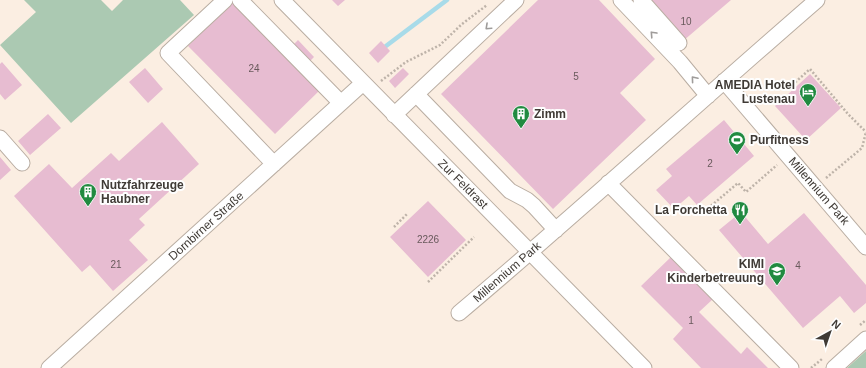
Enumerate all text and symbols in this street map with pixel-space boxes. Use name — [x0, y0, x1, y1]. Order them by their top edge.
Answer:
house number: 10 — [680, 16, 692, 27]
one-way arrow — [485, 22, 493, 30]
one-way arrow — [650, 31, 658, 39]
house number: 24 — [248, 63, 260, 74]
house number: 5 — [573, 71, 579, 82]
one-way arrow — [691, 77, 698, 84]
place label: AMEDIA Hotel Lustenau — [715, 78, 795, 106]
hotel icon: AMEDIA Hotel Lustenau — [798, 82, 818, 107]
building icon: Zimm — [511, 104, 531, 129]
place label: Zimm — [534, 107, 566, 121]
sports icon: Purfitness — [727, 130, 747, 155]
place label: Purfitness — [750, 133, 809, 147]
street label: Millennium Park — [786, 154, 853, 229]
street label: Zur Feldrast — [435, 156, 491, 212]
house number: 2 — [707, 158, 713, 169]
place label: Nutzfahrzeuge Haubner — [101, 178, 184, 206]
building icon: Nutzfahrzeuge Haubner — [78, 182, 98, 207]
street label: Dornbirner Straße — [166, 188, 247, 263]
restaurant icon: La Forchetta — [730, 200, 750, 225]
place label: La Forchetta — [655, 203, 727, 217]
house number: 2226 — [417, 234, 440, 245]
street label: Millennium Park — [470, 238, 545, 305]
place label: KIMI Kinderbetreuung — [667, 257, 764, 285]
house number: 21 — [110, 259, 122, 270]
house number: 4 — [795, 260, 801, 271]
school or university icon: KIMI Kinderbetreuung — [767, 261, 787, 286]
north arrow — [810, 312, 850, 352]
house number: 1 — [688, 315, 694, 326]
text: N — [830, 317, 843, 332]

